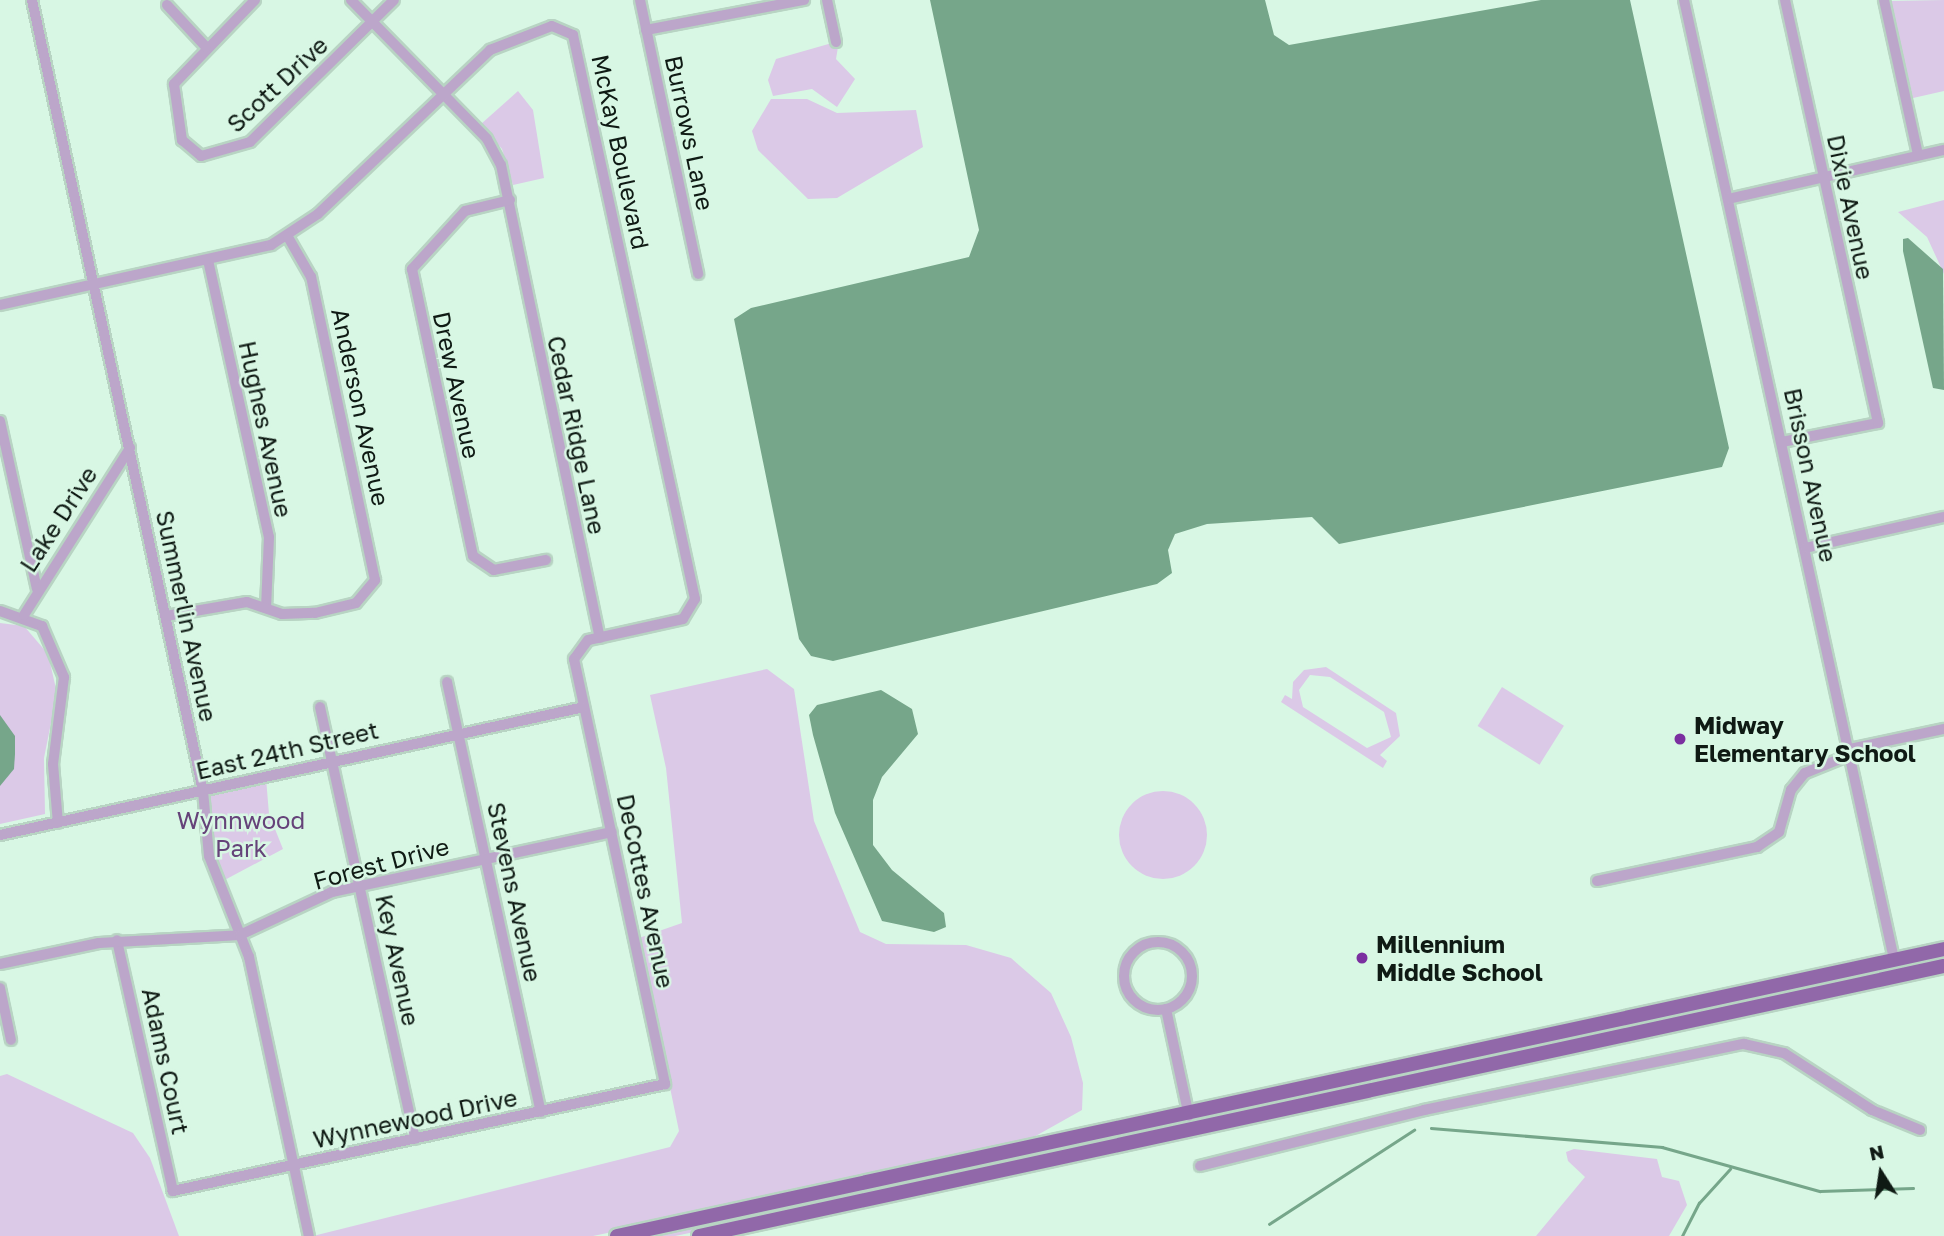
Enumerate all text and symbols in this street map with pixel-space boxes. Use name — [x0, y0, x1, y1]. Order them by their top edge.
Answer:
street label: Scott Drive — [221, 30, 333, 138]
street label: McKay Boulevard — [586, 52, 656, 252]
street label: Burrows Lane — [660, 53, 720, 213]
street label: Dixie Avenue — [1822, 132, 1880, 282]
street label: Anderson Avenue — [326, 305, 396, 509]
street label: Drew Avenue — [427, 309, 487, 461]
street label: Cedar Ridge Lane — [542, 333, 612, 537]
street label: Hughes Avenue — [233, 338, 299, 520]
street label: Brisson Avenue — [1778, 385, 1844, 565]
street label: Lake Drive — [13, 461, 103, 577]
street label: Summerlin Avenue — [151, 508, 223, 724]
place label: Midway Elementary School — [1694, 711, 1916, 767]
street label: East 24th Street — [193, 715, 381, 785]
marker: Midway Elementary School — [1672, 731, 1688, 747]
street label: DeCottes Avenue — [611, 791, 681, 991]
street label: Stevens Avenue — [482, 800, 548, 984]
park label: Wynnwood Park — [177, 806, 305, 862]
street label: Forest Drive — [310, 831, 452, 895]
street label: Key Avenue — [370, 892, 426, 1028]
place label: Millennium Middle School — [1376, 930, 1543, 986]
marker: Millennium Middle School — [1354, 950, 1370, 966]
street label: Adams Court — [136, 985, 196, 1137]
street label: Wynnewood Drive — [310, 1082, 520, 1154]
north arrow — [1846, 1138, 1916, 1208]
text: N — [1867, 1139, 1886, 1165]

